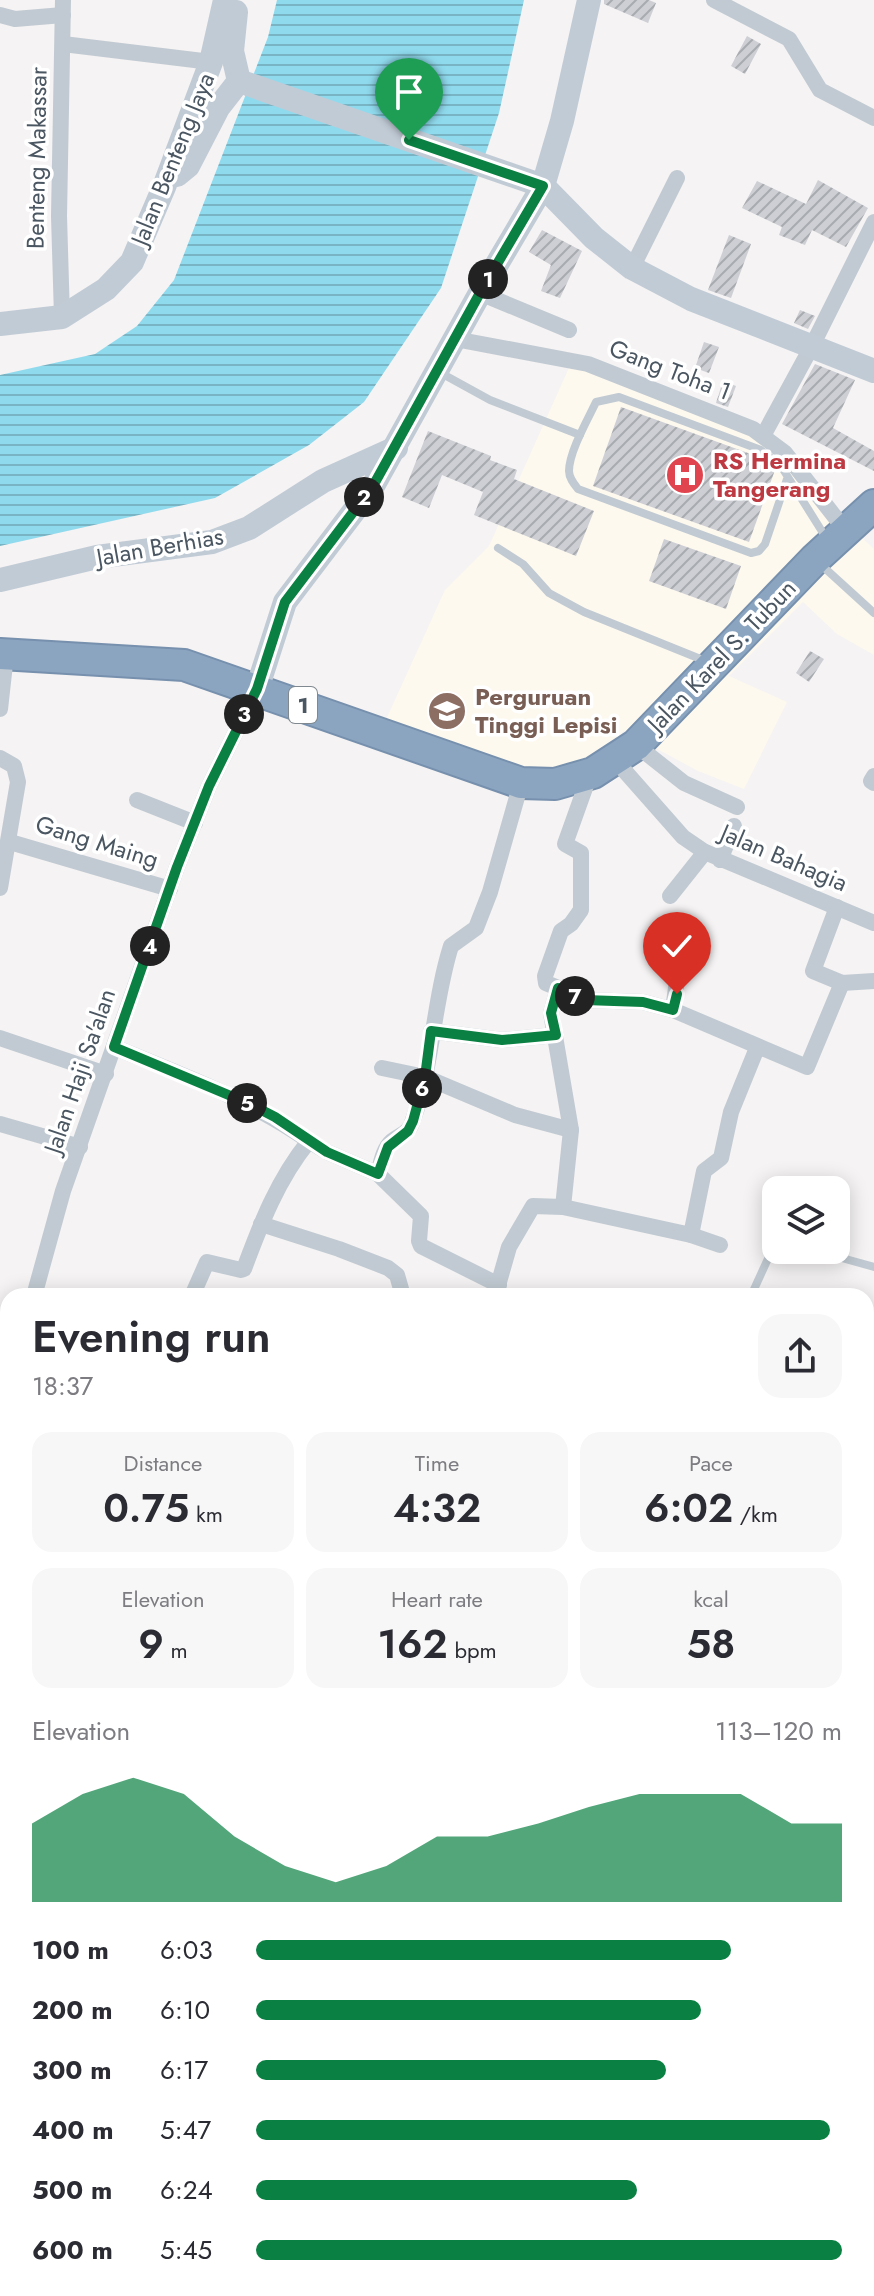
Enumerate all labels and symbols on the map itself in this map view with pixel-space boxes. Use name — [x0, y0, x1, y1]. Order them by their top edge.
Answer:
pin — [375, 58, 443, 140]
street label: Benteng Makassar — [17, 66, 56, 249]
street label: Jalan Benteng Jaya — [121, 67, 223, 253]
pin: 1 — [468, 259, 508, 299]
street label: Gang Toha 1 — [604, 330, 736, 409]
place label: RS Hermina Tangerang — [713, 443, 846, 506]
hospital icon: RS Hermina Tangerang — [664, 454, 706, 496]
pin: 2 — [344, 477, 384, 517]
street label: Jalan Berhias — [91, 518, 226, 575]
street label: Jalan Karel S. Tubun — [637, 571, 804, 742]
place label: Perguruan Tinggi Lepisi — [475, 679, 617, 742]
road number: 1 — [289, 687, 317, 723]
school or university icon: Perguruan Tinggi Lepisi — [426, 690, 468, 732]
pin: 3 — [224, 694, 264, 734]
street label: Gang Maing — [31, 806, 163, 877]
street label: Jalan Bahagia — [713, 814, 853, 900]
pin — [643, 912, 711, 994]
pin: 4 — [130, 926, 170, 966]
pin: 7 — [555, 976, 595, 1016]
street label: Jalan Haji Sa'alan — [34, 984, 124, 1161]
pin: 6 — [402, 1068, 442, 1108]
pin: 5 — [227, 1083, 267, 1123]

